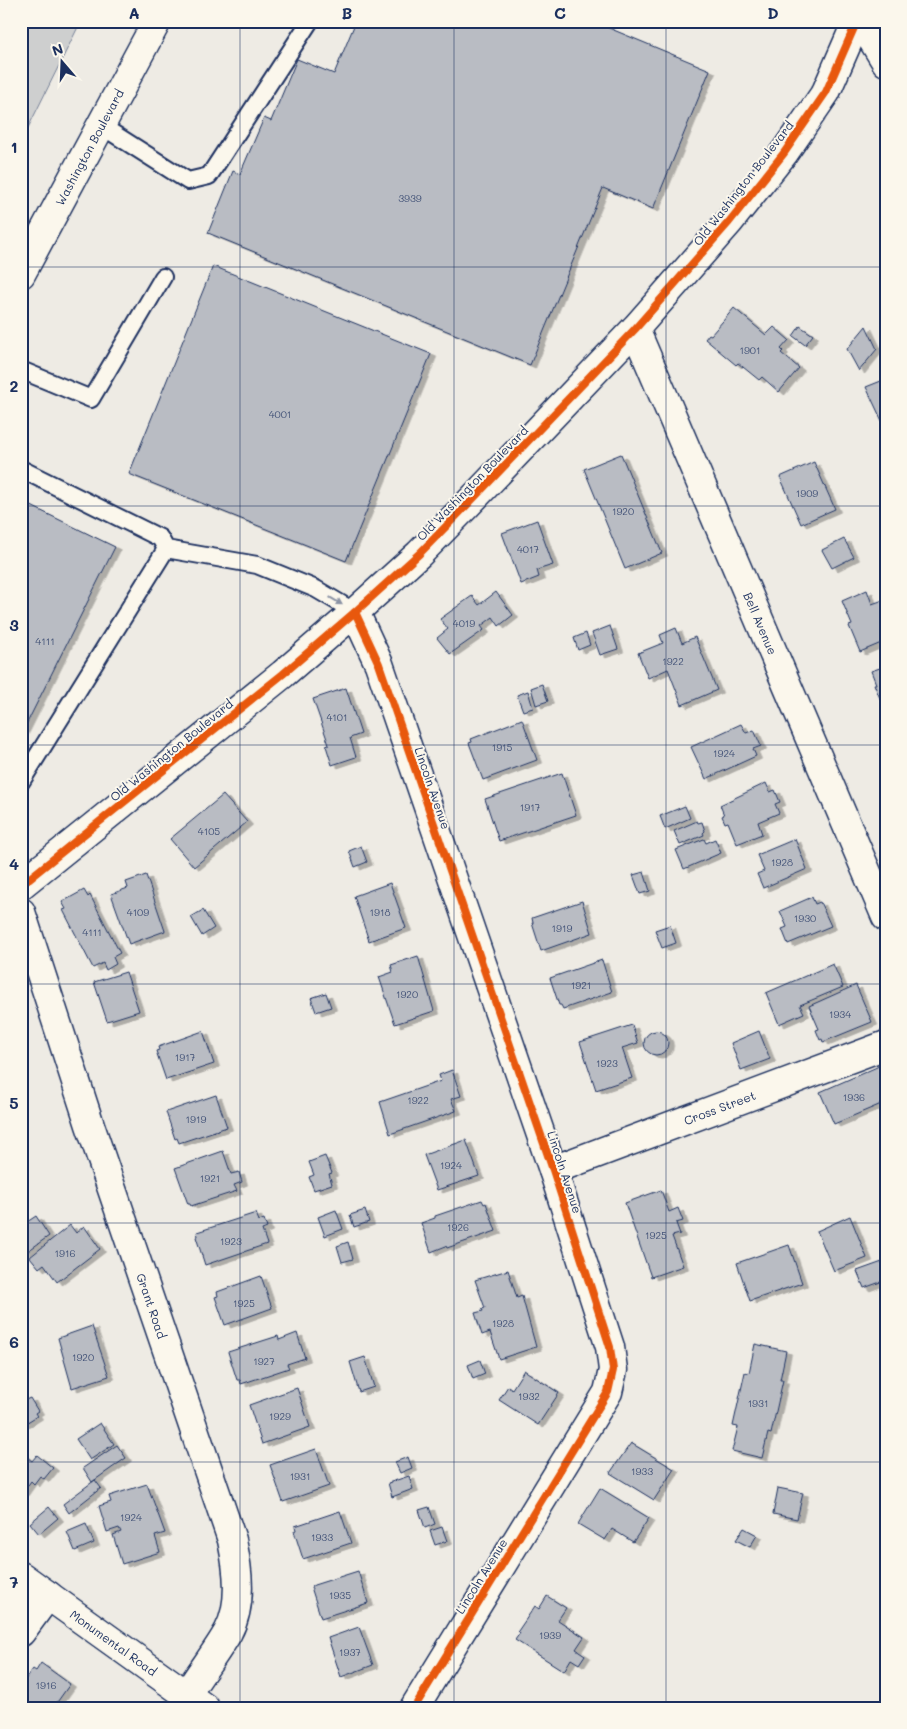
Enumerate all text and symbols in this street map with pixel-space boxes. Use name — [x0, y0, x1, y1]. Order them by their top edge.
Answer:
text: A — [128, 2, 140, 23]
text: B — [342, 2, 352, 23]
text: C — [554, 2, 566, 23]
text: D — [767, 2, 779, 23]
north arrow — [38, 38, 88, 88]
text: N — [49, 39, 66, 60]
street label: Washington Boulevard — [51, 86, 127, 208]
street label: Old Washington Boulevard — [689, 117, 797, 249]
text: 1 — [10, 136, 18, 157]
house number: 3939 — [398, 191, 422, 205]
house number: 1901 — [739, 343, 761, 357]
text: 2 — [10, 375, 19, 396]
house number: 4001 — [269, 407, 291, 421]
street label: Old Washington Boulevard — [413, 422, 531, 544]
house number: 1909 — [796, 486, 818, 500]
house number: 1920 — [612, 504, 634, 518]
house number: 4017 — [517, 542, 539, 556]
street label: Bell Avenue — [740, 590, 781, 657]
one-way arrow — [329, 596, 342, 605]
text: 3 — [9, 614, 19, 635]
house number: 4019 — [453, 616, 475, 630]
house number: 4111 — [35, 634, 55, 648]
house number: 1922 — [662, 654, 684, 668]
street label: Old Washington Boulevard — [106, 695, 236, 805]
house number: 4101 — [327, 710, 347, 724]
house number: 1915 — [492, 740, 513, 754]
street label: Lincoln Avenue — [411, 745, 455, 831]
house number: 1924 — [713, 746, 735, 760]
house number: 1917 — [520, 800, 541, 814]
house number: 4105 — [198, 824, 220, 838]
text: 4 — [9, 853, 19, 874]
house number: 1928 — [771, 855, 793, 869]
house number: 4109 — [127, 905, 149, 919]
house number: 1918 — [370, 905, 390, 919]
house number: 1930 — [794, 911, 816, 925]
house number: 1919 — [552, 921, 572, 935]
house number: 4111 — [82, 925, 102, 939]
house number: 1921 — [571, 978, 591, 992]
house number: 1920 — [396, 987, 418, 1001]
house number: 1934 — [829, 1007, 851, 1021]
house number: 1917 — [175, 1050, 196, 1064]
house number: 1923 — [596, 1056, 618, 1070]
street label: Cross Street — [681, 1087, 758, 1128]
house number: 1936 — [843, 1090, 865, 1104]
text: 5 — [9, 1092, 19, 1113]
house number: 1922 — [407, 1093, 429, 1107]
house number: 1919 — [186, 1112, 206, 1126]
street label: Lincoln Avenue — [544, 1129, 586, 1215]
house number: 1924 — [440, 1158, 462, 1172]
house number: 1921 — [200, 1171, 220, 1185]
house number: 1926 — [447, 1220, 469, 1234]
house number: 1925 — [645, 1228, 667, 1242]
house number: 1923 — [220, 1234, 242, 1248]
house number: 1916 — [55, 1246, 75, 1260]
street label: Grant Road — [133, 1271, 171, 1341]
house number: 1925 — [233, 1296, 255, 1310]
house number: 1928 — [492, 1316, 514, 1330]
text: 6 — [9, 1331, 19, 1352]
house number: 1920 — [72, 1350, 94, 1364]
house number: 1927 — [253, 1354, 275, 1368]
house number: 1932 — [518, 1389, 540, 1403]
house number: 1931 — [748, 1396, 768, 1410]
house number: 1929 — [269, 1409, 291, 1423]
house number: 1933 — [631, 1464, 653, 1478]
house number: 1931 — [290, 1469, 310, 1483]
house number: 1924 — [120, 1510, 142, 1524]
house number: 1933 — [311, 1530, 333, 1544]
street label: Lincoln Avenue — [451, 1535, 511, 1617]
text: 7 — [10, 1571, 19, 1592]
house number: 1935 — [329, 1588, 351, 1602]
street label: Monumental Road — [67, 1606, 161, 1679]
house number: 1939 — [539, 1628, 561, 1642]
house number: 1937 — [339, 1645, 361, 1659]
house number: 1916 — [36, 1678, 56, 1692]

